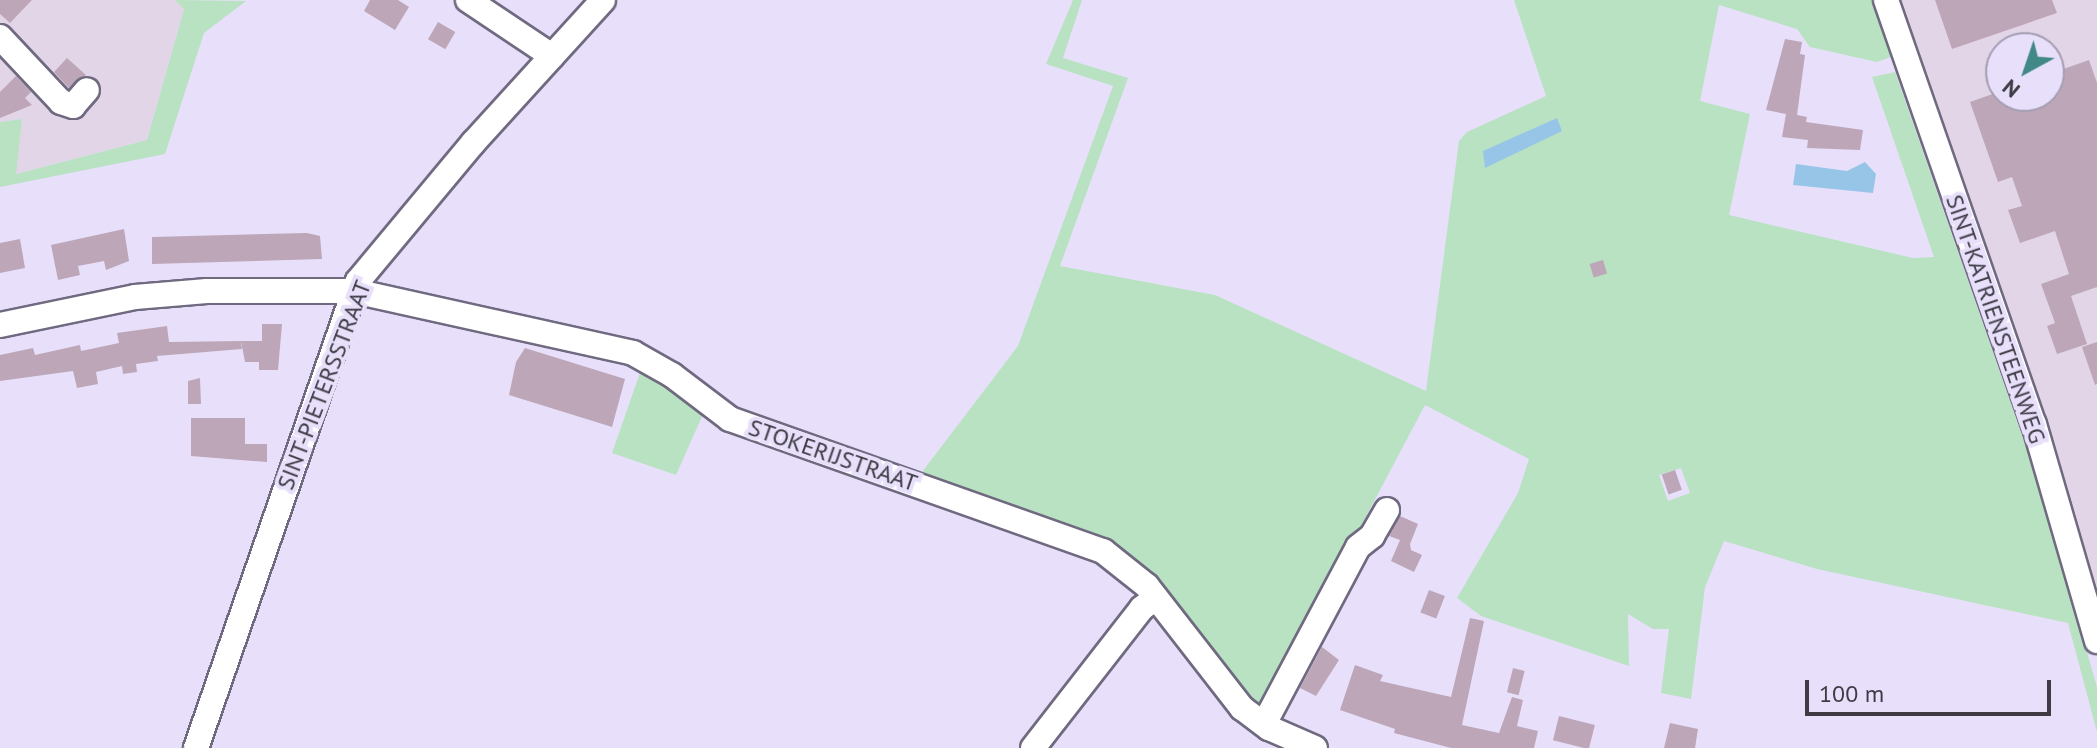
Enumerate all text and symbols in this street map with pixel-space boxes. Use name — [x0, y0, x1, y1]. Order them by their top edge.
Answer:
north arrow — [1985, 32, 2065, 112]
text: N — [1996, 73, 2025, 104]
street label: SINT-KATRIENSTEENWEG — [1940, 191, 2052, 447]
street label: SINT-PIETERSSTRAAT — [271, 276, 377, 494]
street label: STOKERIJSTRAAT — [745, 413, 921, 497]
scale bar — [1809, 664, 2055, 714]
text: 100 m — [1819, 678, 1884, 709]

